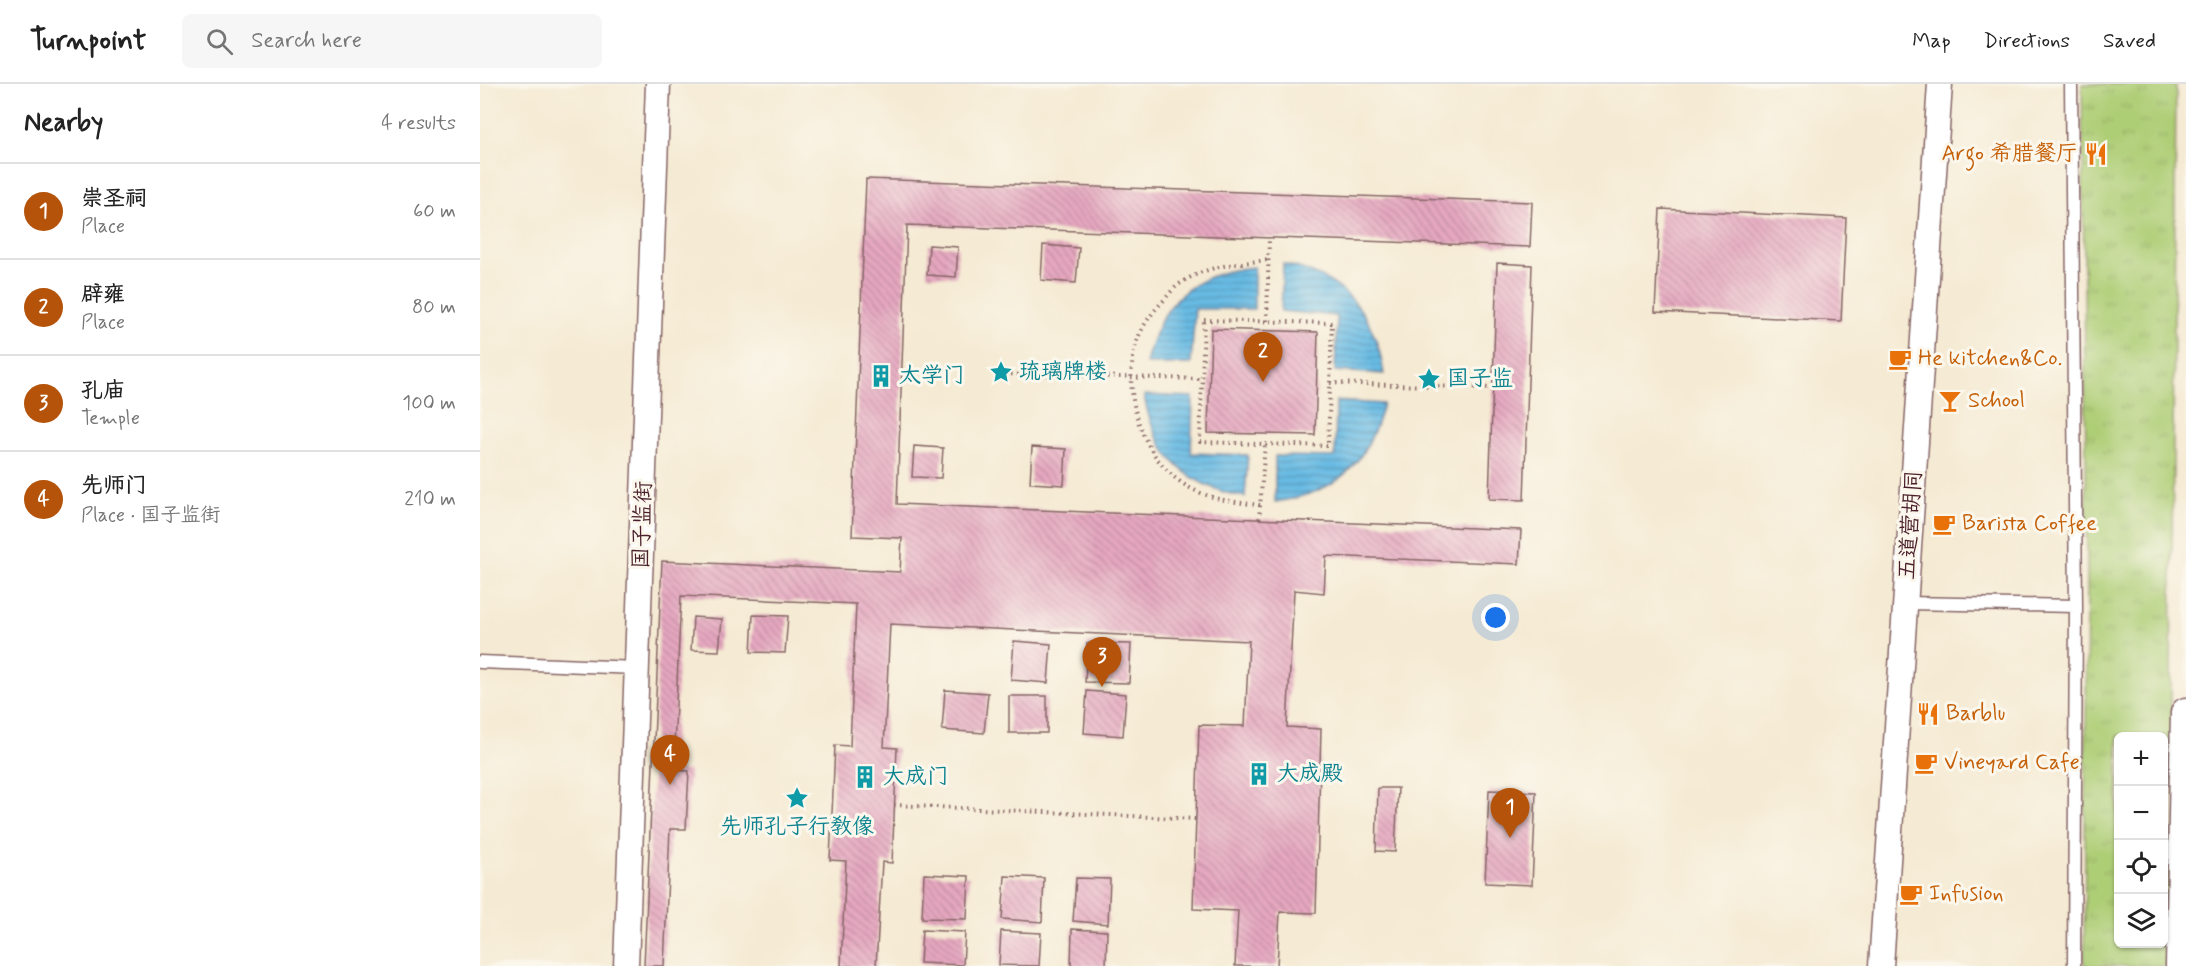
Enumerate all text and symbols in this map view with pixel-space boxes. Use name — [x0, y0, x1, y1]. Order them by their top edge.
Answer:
search box — [182, 14, 602, 68]
text: Turnpoint — [30, 23, 146, 60]
icon: search — [203, 25, 236, 58]
text: Search here — [251, 27, 362, 55]
text: Map — [1912, 27, 1951, 55]
text: Directions — [1984, 27, 2070, 55]
text: Saved — [2103, 27, 2156, 55]
text: Nearby — [24, 106, 103, 140]
text: 4 results — [381, 110, 456, 137]
place label: Argo 希腊餐厅 — [1941, 140, 2078, 171]
restaurant icon: Argo 希腊餐厅 — [2083, 141, 2109, 167]
text: 崇圣祠 — [81, 185, 147, 213]
text: 1 — [39, 198, 48, 225]
text: 60 m — [413, 198, 456, 225]
text: Place — [81, 213, 125, 240]
text: 辟雍 — [81, 281, 125, 309]
text: 2 — [39, 294, 48, 321]
text: 80 m — [412, 294, 456, 321]
text: Place — [81, 309, 125, 336]
pin: 2 — [1244, 332, 1282, 382]
place label: He kitchen&Co. — [1918, 345, 2062, 373]
cafe icon: He kitchen&Co. — [1887, 346, 1913, 372]
place label: 琉璃牌楼 — [1019, 358, 1107, 386]
place icon: 琉璃牌楼 — [988, 359, 1014, 385]
place label: 太学门 — [899, 362, 965, 390]
building icon: 太学门 — [868, 363, 894, 389]
place label: 国子监 — [1447, 365, 1513, 393]
place icon: 国子监 — [1416, 366, 1442, 392]
text: 孔庙 — [81, 377, 125, 405]
place label: School — [1968, 387, 2025, 415]
bar icon: School — [1937, 388, 1963, 414]
text: 3 — [39, 390, 48, 417]
text: 100 m — [402, 390, 456, 417]
text: Temple — [81, 405, 140, 432]
street label: 五道营胡同 — [1893, 469, 1929, 581]
text: 先师门 — [81, 472, 147, 500]
street label: 国子监街 — [627, 481, 659, 569]
text: 4 — [38, 486, 49, 513]
text: 210 m — [404, 486, 456, 513]
text: Place · 国子监街 — [81, 502, 220, 529]
place label: Barista Coffee — [1962, 510, 2097, 538]
cafe icon: Barista Coffee — [1931, 511, 1957, 537]
your location — [1481, 603, 1510, 632]
pin: 3 — [1082, 638, 1122, 687]
place label: Barblu — [1946, 700, 2005, 728]
restaurant icon: Barblu — [1915, 701, 1941, 727]
map controls — [2114, 732, 2168, 948]
button: + — [2114, 732, 2168, 786]
pin: 4 — [650, 736, 690, 785]
place label: Vineyard Cafe — [1944, 749, 2080, 777]
cafe icon: Vineyard Cafe — [1913, 750, 1939, 776]
place label: 大成殿 — [1277, 760, 1343, 788]
building icon: 大成殿 — [1246, 761, 1272, 787]
place label: 大成门 — [883, 763, 949, 791]
building icon: 大成门 — [852, 764, 878, 790]
place icon: 先师孔子行教像 — [784, 785, 810, 811]
button: − — [2114, 786, 2168, 840]
pin: 1 — [1490, 788, 1530, 838]
place label: 先师孔子行教像 — [720, 813, 874, 841]
button: locate — [2114, 840, 2168, 894]
place label: Infusion — [1929, 880, 2004, 908]
cafe icon: Infusion — [1898, 881, 1924, 907]
button: layers — [2114, 894, 2168, 948]

